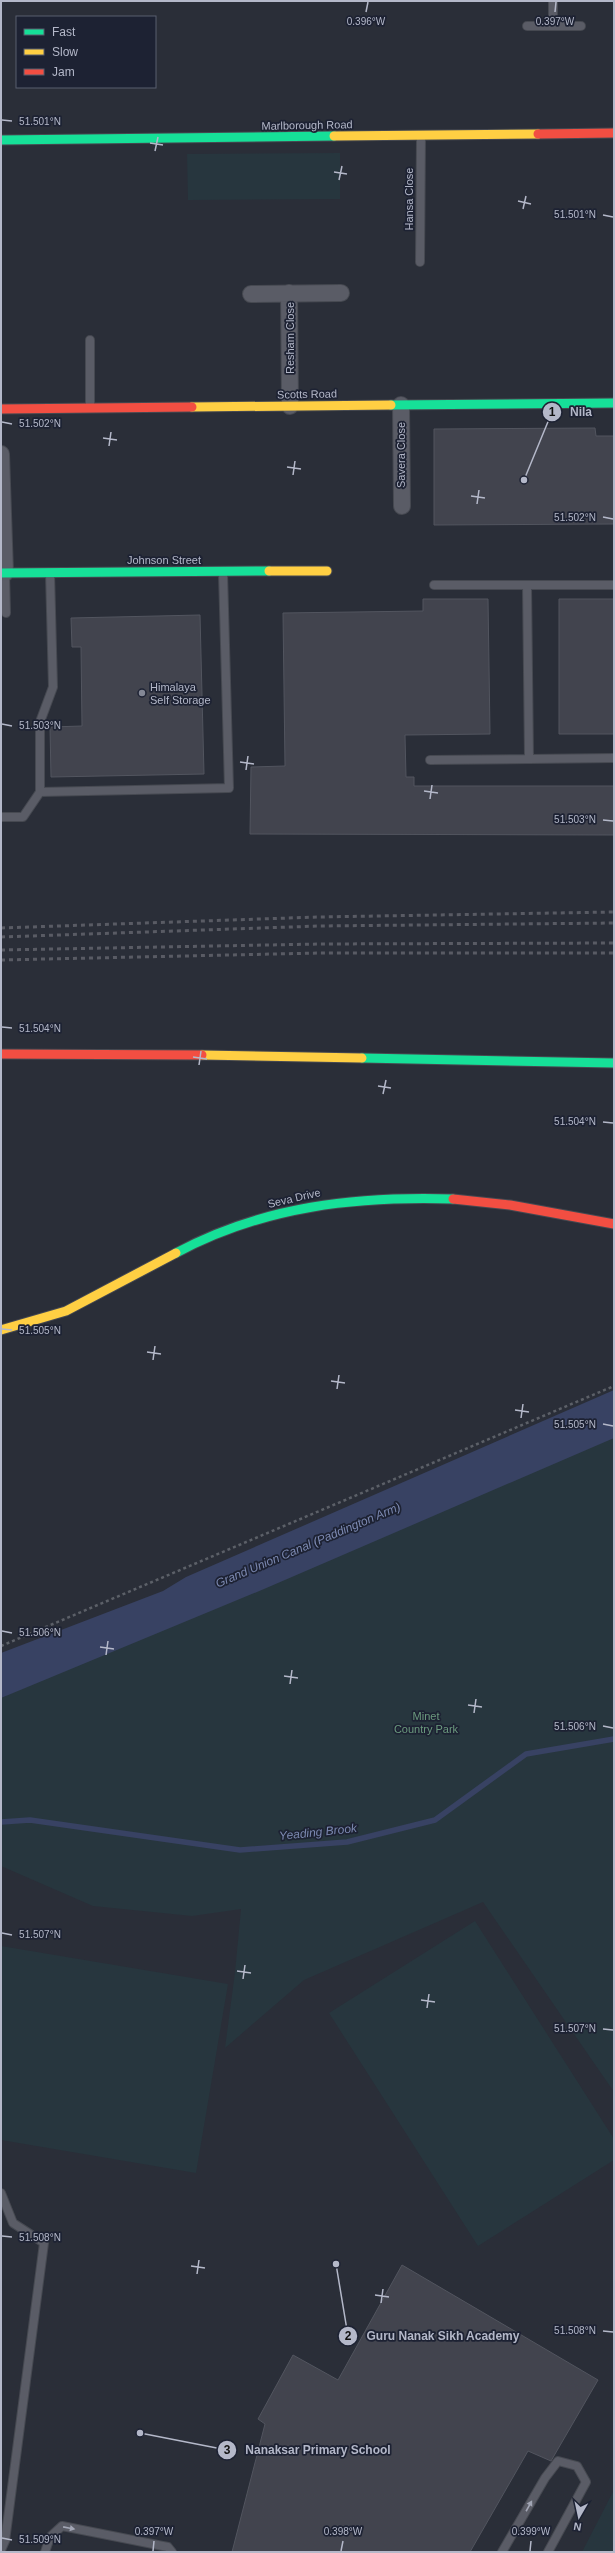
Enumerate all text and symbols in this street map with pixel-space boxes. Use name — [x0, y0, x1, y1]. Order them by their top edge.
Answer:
legend — [16, 16, 156, 88]
text: 0.396°W — [347, 16, 386, 27]
text: 0.397°W — [536, 16, 575, 27]
text: Fast — [52, 25, 76, 39]
text: Slow — [52, 45, 78, 59]
text: Jam — [52, 65, 75, 79]
text: 51.501°N — [19, 116, 61, 127]
street label: Marlborough Road — [261, 118, 353, 132]
street label: Hansa Close — [403, 168, 415, 230]
text: 51.501°N — [554, 209, 596, 220]
street label: Resham Close — [284, 302, 296, 374]
street label: Scotts Road — [277, 387, 337, 401]
callout: Nila — [542, 400, 600, 424]
text: 1 — [549, 405, 556, 419]
text: Nila — [570, 405, 592, 419]
text: 51.502°N — [19, 418, 61, 429]
street label: Savera Close — [395, 422, 407, 488]
text: 51.502°N — [554, 512, 596, 523]
street label: Johnson Street — [127, 554, 201, 566]
place label: Himalaya Self Storage — [150, 681, 211, 706]
marker: Himalaya Self Storage — [137, 688, 147, 698]
text: 51.503°N — [19, 720, 61, 731]
text: 51.503°N — [554, 814, 596, 825]
text: 51.504°N — [19, 1023, 61, 1034]
text: 51.504°N — [554, 1116, 596, 1127]
street label: Seva Drive — [266, 1186, 322, 1210]
text: 51.505°N — [19, 1325, 61, 1336]
text: 51.505°N — [554, 1419, 596, 1430]
water label: Grand Union Canal (Paddington Arm) — [213, 1500, 403, 1590]
text: 51.506°N — [19, 1627, 61, 1638]
park label: Minet Country Park — [394, 1710, 459, 1735]
text: 51.506°N — [554, 1721, 596, 1732]
water label: Yeading Brook — [278, 1821, 359, 1843]
text: 51.507°N — [19, 1929, 61, 1940]
text: 51.507°N — [554, 2023, 596, 2034]
text: 51.508°N — [19, 2232, 61, 2243]
callout: Guru Nanak Sikh Academy — [338, 2324, 527, 2348]
text: 51.508°N — [554, 2325, 596, 2336]
text: 2 — [345, 2329, 352, 2343]
text: Guru Nanak Sikh Academy — [367, 2329, 520, 2343]
callout: Nanaksar Primary School — [217, 2438, 398, 2462]
text: 3 — [224, 2443, 231, 2457]
text: Nanaksar Primary School — [245, 2443, 391, 2457]
north arrow — [559, 2497, 599, 2537]
one-way arrow — [526, 2500, 532, 2512]
text: N — [573, 2520, 582, 2533]
one-way arrow — [63, 2525, 75, 2531]
text: 0.397°W — [135, 2526, 174, 2537]
text: 0.398°W — [324, 2526, 363, 2537]
text: 0.399°W — [512, 2526, 551, 2537]
text: 51.509°N — [19, 2534, 61, 2545]

